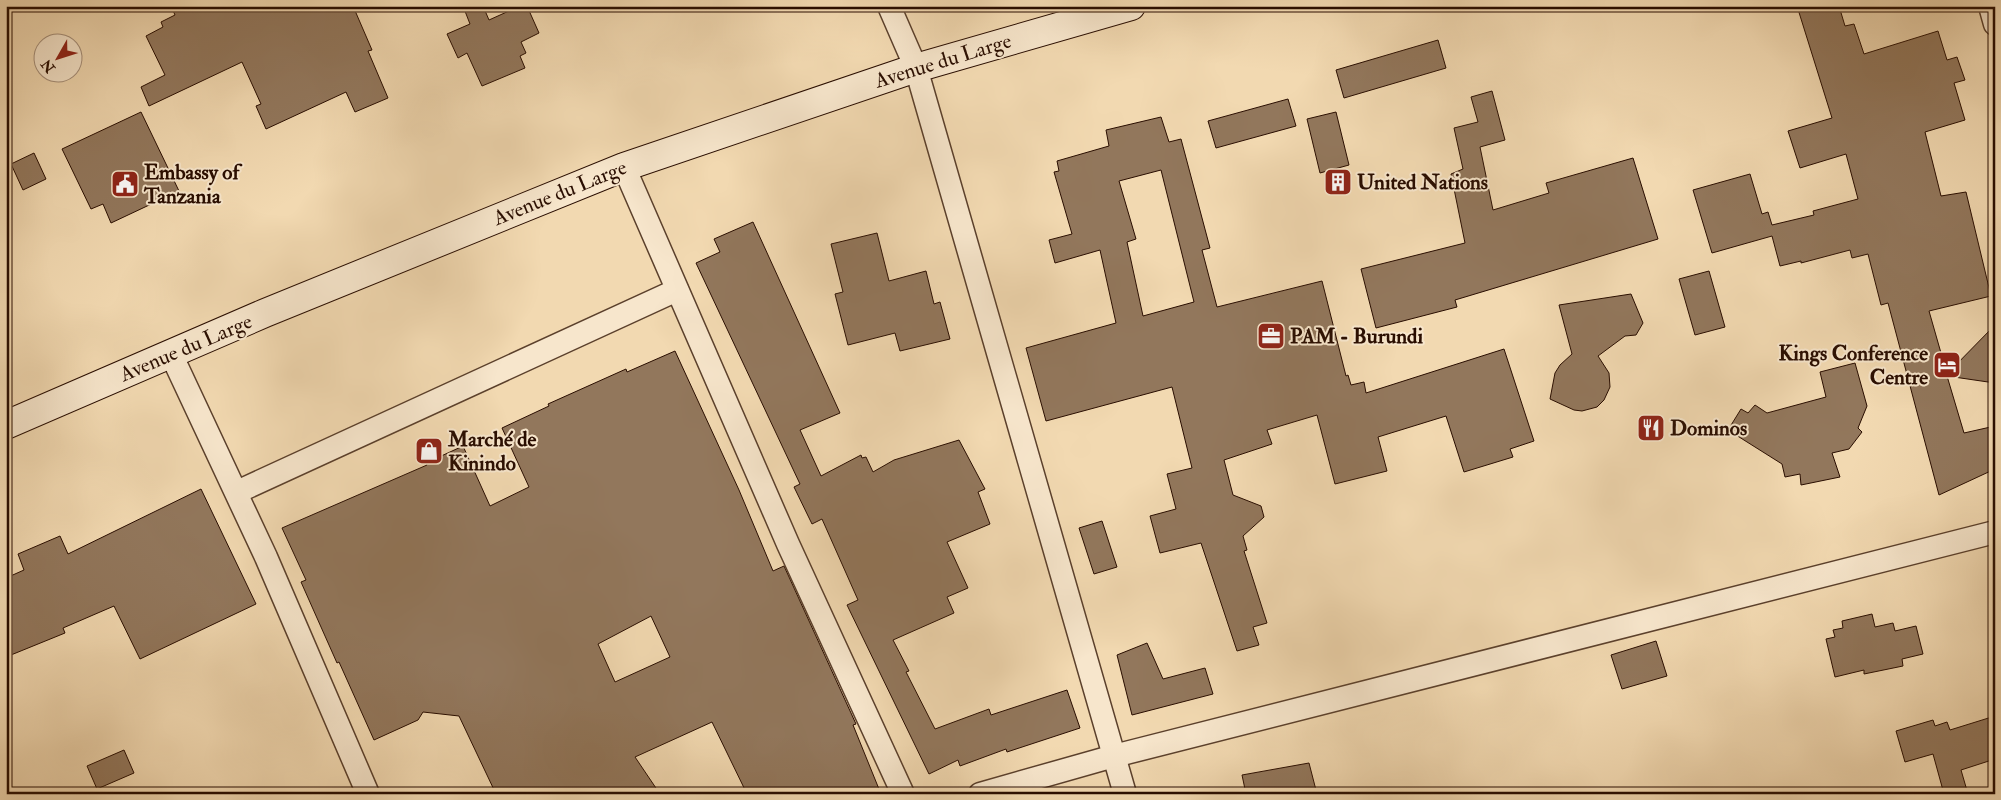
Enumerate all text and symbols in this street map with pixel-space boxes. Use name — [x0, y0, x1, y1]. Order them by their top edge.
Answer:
street label: Avenue du Large — [870, 27, 1015, 95]
north arrow — [32, 32, 82, 82]
text: N — [37, 55, 59, 77]
street label: Avenue du Large — [488, 154, 631, 232]
place label: Embassy of Tanzania — [143, 159, 242, 210]
building icon: United Nations — [1323, 167, 1353, 197]
public building icon: Embassy of Tanzania — [110, 169, 140, 199]
place label: United Nations — [1357, 169, 1488, 196]
street label: Avenue du Large — [115, 308, 257, 388]
office icon: PAM - Burundi — [1256, 321, 1286, 351]
place label: PAM - Burundi — [1290, 323, 1423, 350]
place label: Kings Conference Centre — [1779, 340, 1928, 391]
hotel icon: Kings Conference Centre — [1932, 350, 1962, 380]
restaurant icon: Dominos — [1636, 413, 1666, 443]
place label: Dominos — [1670, 415, 1747, 442]
place label: Marché de Kinindo — [447, 426, 537, 477]
shop icon: Marché de Kinindo — [414, 436, 444, 466]

